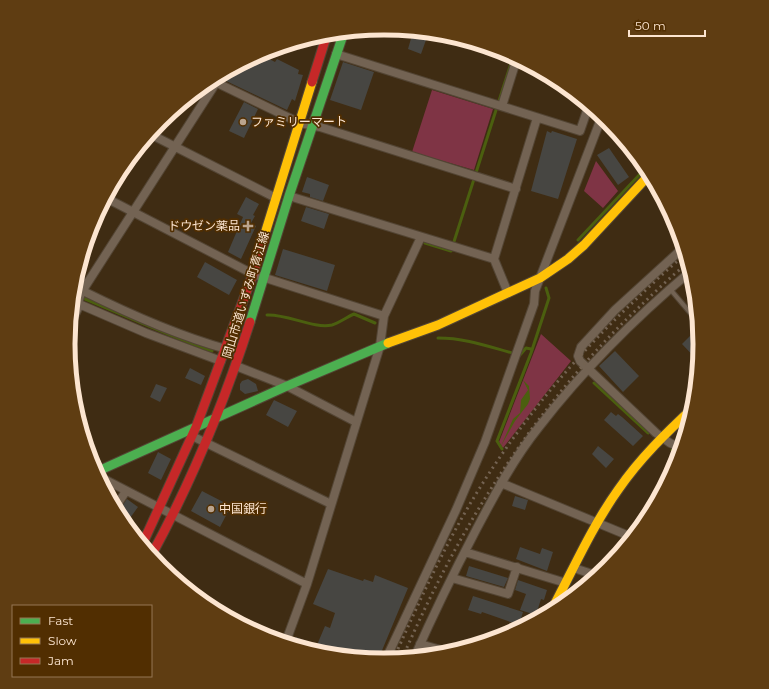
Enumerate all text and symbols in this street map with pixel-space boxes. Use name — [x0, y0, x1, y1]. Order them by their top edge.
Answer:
scale bar — [629, 12, 705, 38]
text: 50 m — [635, 18, 666, 33]
place label: ファミリーマート — [251, 114, 347, 129]
marker: ファミリーマート — [238, 117, 248, 127]
place label: ドウゼン薬品 — [168, 218, 240, 233]
marker: ドウゼン薬品 — [243, 221, 253, 231]
street label: 岡山市道いずみ町青江線 — [219, 230, 272, 360]
place label: 中国銀行 — [219, 501, 267, 516]
marker: 中国銀行 — [206, 504, 216, 514]
legend — [12, 605, 152, 677]
text: Fast — [48, 613, 73, 628]
text: Slow — [48, 633, 77, 648]
text: Jam — [47, 653, 74, 668]

